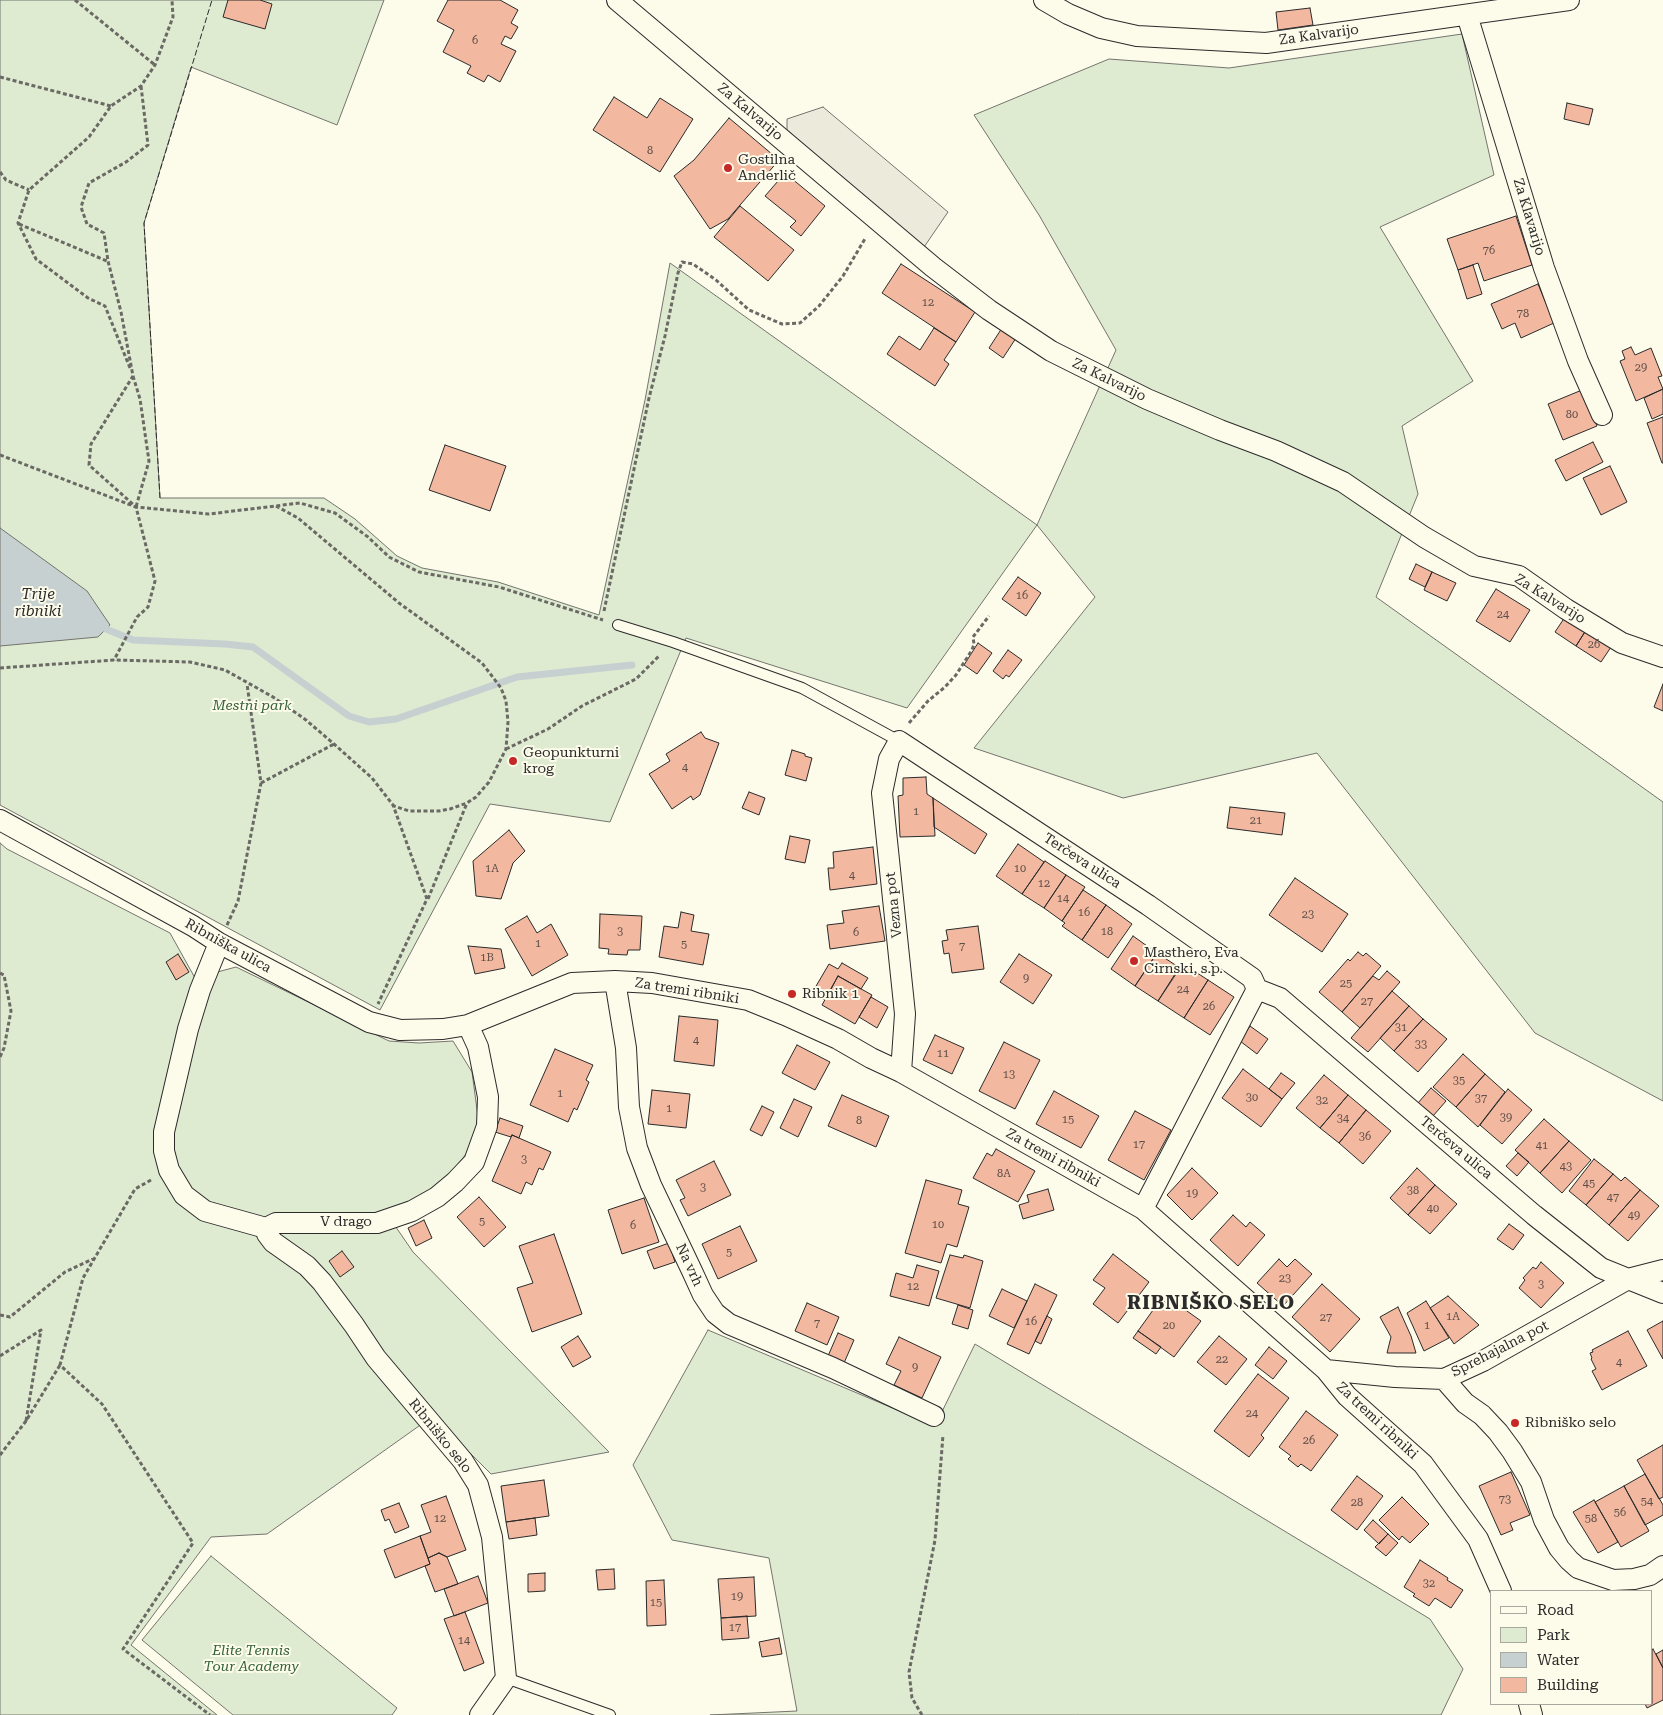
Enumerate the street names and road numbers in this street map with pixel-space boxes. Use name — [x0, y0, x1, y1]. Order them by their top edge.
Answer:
street label: Za Kalvarijo — [1278, 21, 1360, 49]
street label: Za Kalvarijo — [714, 80, 786, 144]
street label: Za Klavarijo — [1509, 176, 1549, 258]
street label: Za Kalvarijo — [1069, 355, 1149, 405]
street label: Za Kalvarijo — [1512, 571, 1588, 627]
street label: Terčeva ulica — [1040, 830, 1124, 892]
street label: Vezna pot — [882, 871, 906, 939]
street label: Ribniška ulica — [182, 915, 274, 977]
street label: Za tremi ribniki — [634, 974, 740, 1008]
street label: Terčeva ulica — [1417, 1113, 1495, 1183]
street label: Za tremi ribniki — [1003, 1125, 1103, 1191]
street label: V drago — [320, 1214, 372, 1230]
street label: Na vrh — [672, 1241, 706, 1289]
street label: Sprehajalna pot — [1449, 1317, 1551, 1381]
street label: Za tremi ribniki — [1333, 1379, 1421, 1463]
street label: Ribniško selo — [405, 1395, 475, 1477]

